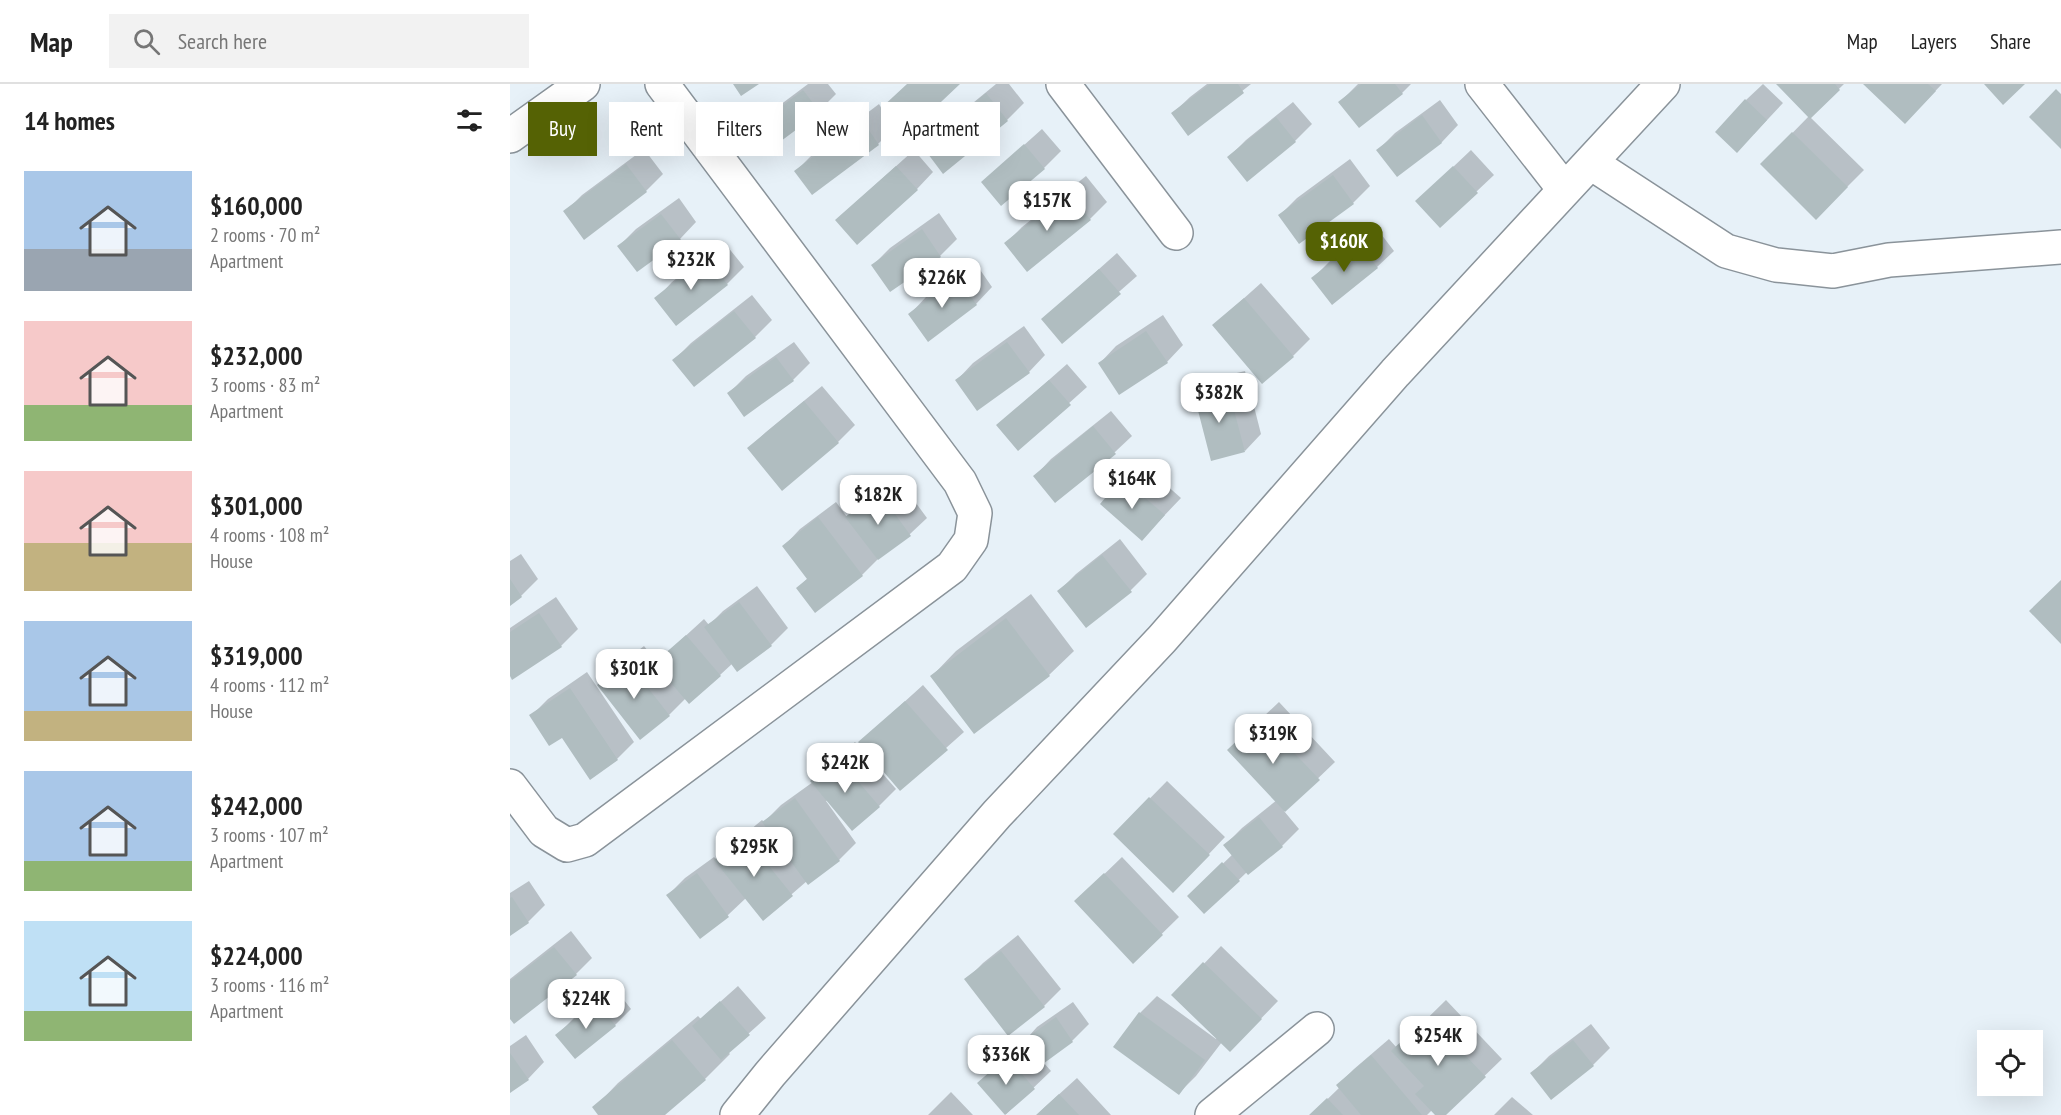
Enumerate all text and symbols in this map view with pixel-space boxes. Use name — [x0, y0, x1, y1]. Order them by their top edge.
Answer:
search box — [109, 14, 529, 68]
text: Map — [30, 23, 73, 60]
icon: search — [130, 25, 163, 58]
text: Search here — [178, 27, 267, 55]
text: Map — [1847, 28, 1878, 55]
text: Layers — [1911, 28, 1957, 55]
text: Share — [1990, 28, 2031, 55]
chip: Buy — [528, 102, 597, 156]
chip: Rent — [609, 102, 684, 156]
chip: Filters — [696, 102, 783, 156]
chip: New — [795, 102, 869, 156]
chip: Apartment — [881, 102, 1000, 156]
text: 14 homes — [24, 104, 115, 137]
icon: filters — [453, 104, 486, 137]
pin: $157K — [1005, 181, 1089, 232]
text: $157K — [1023, 187, 1071, 213]
text: $160,000 — [210, 189, 303, 222]
icon: home — [72, 195, 144, 267]
text: 2 rooms · 70 m² — [210, 222, 320, 248]
pin: $160K — [1302, 222, 1386, 273]
text: $160K — [1320, 228, 1368, 254]
pin: $232K — [649, 240, 733, 291]
text: $232K — [667, 246, 715, 272]
text: Apartment — [210, 248, 283, 274]
pin: $226K — [900, 258, 984, 309]
text: $226K — [918, 264, 966, 290]
text: $232,000 — [210, 339, 303, 372]
icon: home — [72, 345, 144, 417]
text: 3 rooms · 83 m² — [210, 372, 320, 398]
pin: $382K — [1177, 373, 1261, 424]
text: $382K — [1195, 379, 1243, 405]
text: Apartment — [210, 398, 283, 424]
pin: $164K — [1090, 459, 1174, 510]
text: $164K — [1108, 465, 1156, 491]
pin: $182K — [836, 475, 920, 526]
text: $182K — [854, 481, 902, 507]
text: $301,000 — [210, 489, 303, 522]
icon: home — [72, 495, 144, 567]
text: 4 rooms · 108 m² — [210, 522, 329, 548]
text: House — [210, 548, 253, 574]
text: $319,000 — [210, 639, 303, 672]
icon: home — [72, 645, 144, 717]
pin: $301K — [592, 649, 676, 700]
text: $301K — [610, 655, 658, 681]
text: 4 rooms · 112 m² — [210, 672, 329, 698]
text: House — [210, 698, 253, 724]
pin: $319K — [1231, 714, 1315, 765]
text: $319K — [1249, 720, 1297, 746]
pin: $242K — [803, 743, 887, 794]
text: $242K — [821, 749, 869, 775]
text: $242,000 — [210, 789, 303, 822]
icon: home — [72, 795, 144, 867]
text: 3 rooms · 107 m² — [210, 822, 329, 848]
pin: $295K — [712, 827, 796, 878]
text: $295K — [730, 833, 778, 859]
text: Apartment — [210, 848, 283, 874]
text: $224,000 — [210, 939, 303, 972]
icon: home — [72, 945, 144, 1017]
text: 3 rooms · 116 m² — [210, 972, 329, 998]
pin: $224K — [544, 979, 628, 1030]
text: $224K — [562, 985, 610, 1011]
text: Apartment — [210, 998, 283, 1024]
pin: $254K — [1396, 1016, 1480, 1067]
text: $254K — [1414, 1022, 1462, 1048]
map controls — [1977, 1030, 2043, 1096]
button: locate — [1977, 1030, 2043, 1096]
pin: $336K — [964, 1035, 1048, 1086]
text: $336K — [982, 1041, 1030, 1067]

